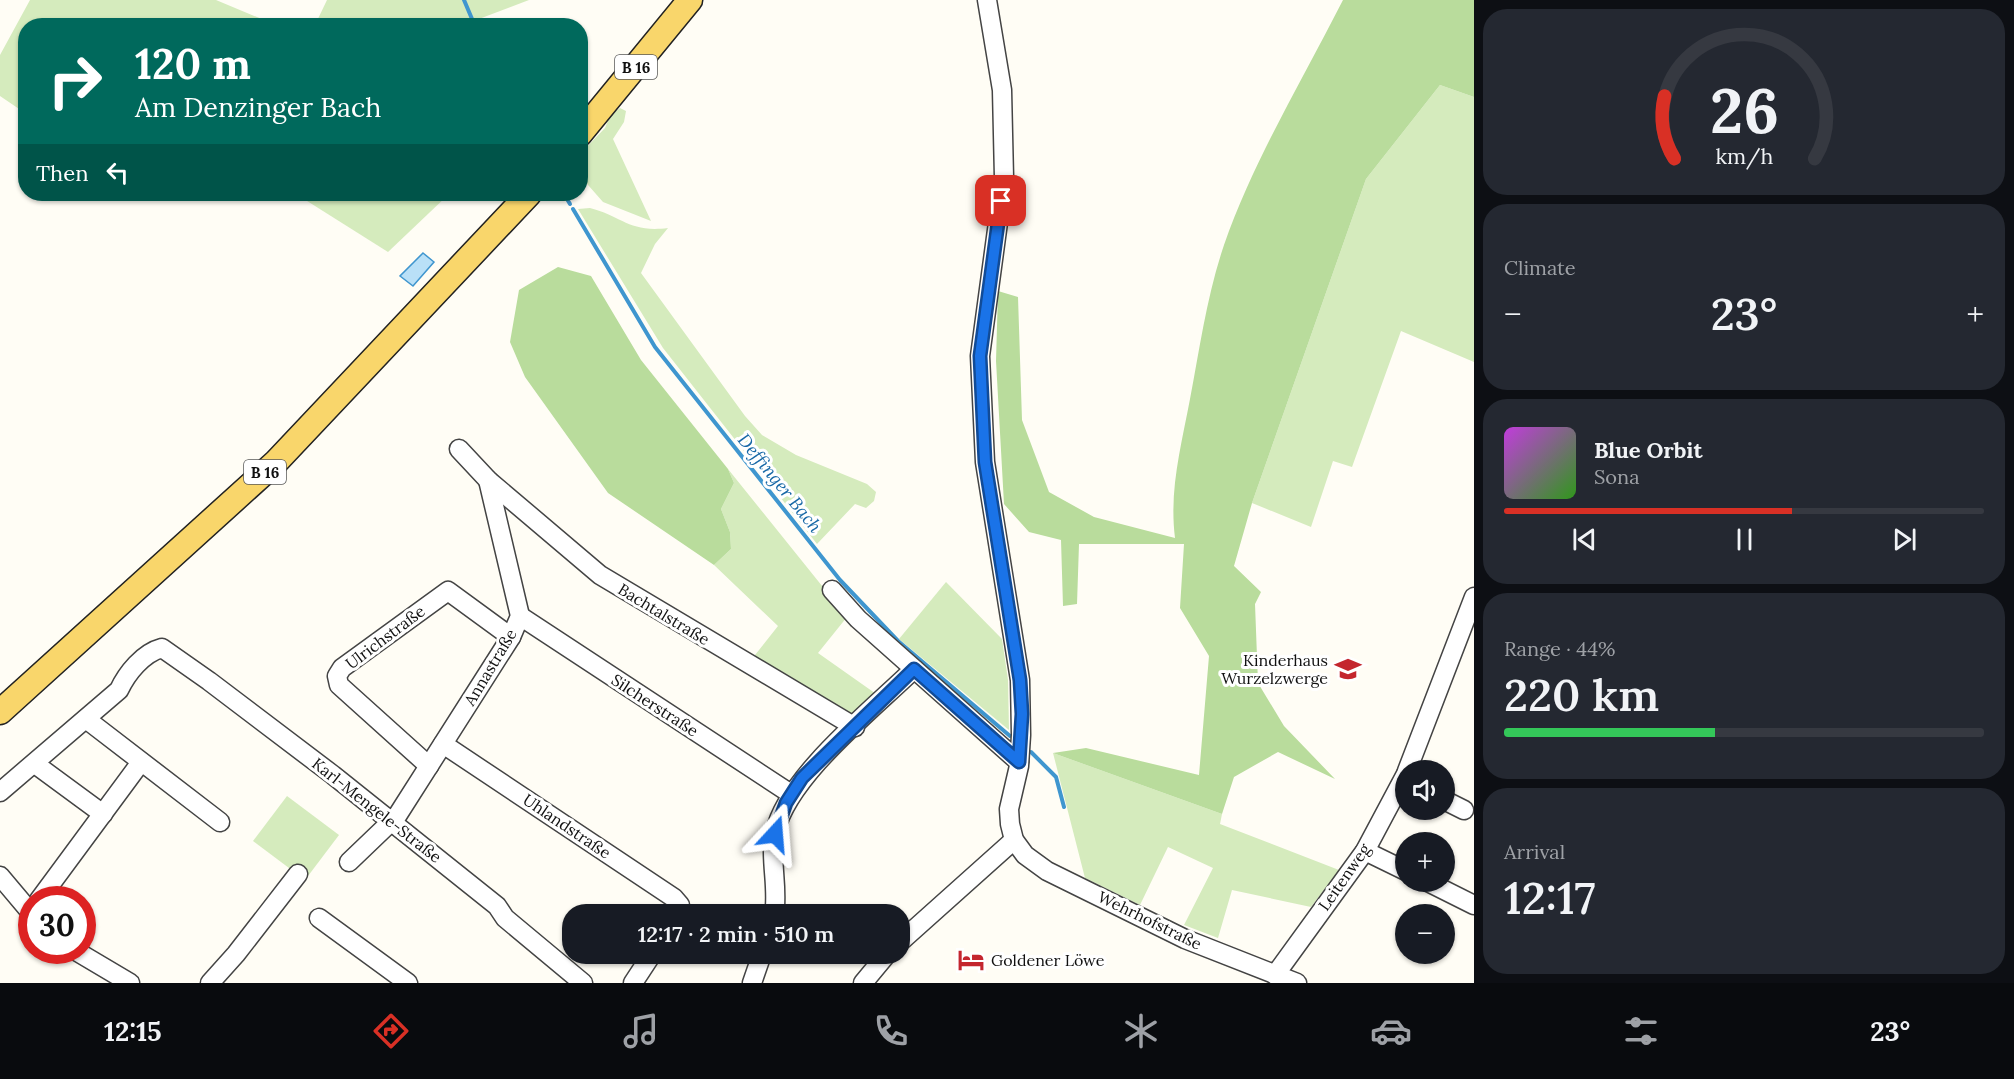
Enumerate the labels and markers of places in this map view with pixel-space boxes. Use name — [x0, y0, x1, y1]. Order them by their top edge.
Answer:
pin — [975, 175, 1026, 226]
place label: Kinderhaus Wurzelzwerge — [1221, 650, 1328, 688]
school or university icon: Kinderhaus Wurzelzwerge — [1333, 654, 1363, 684]
hotel icon: Goldener Löwe — [956, 945, 986, 975]
place label: Goldener Löwe — [991, 950, 1105, 970]

